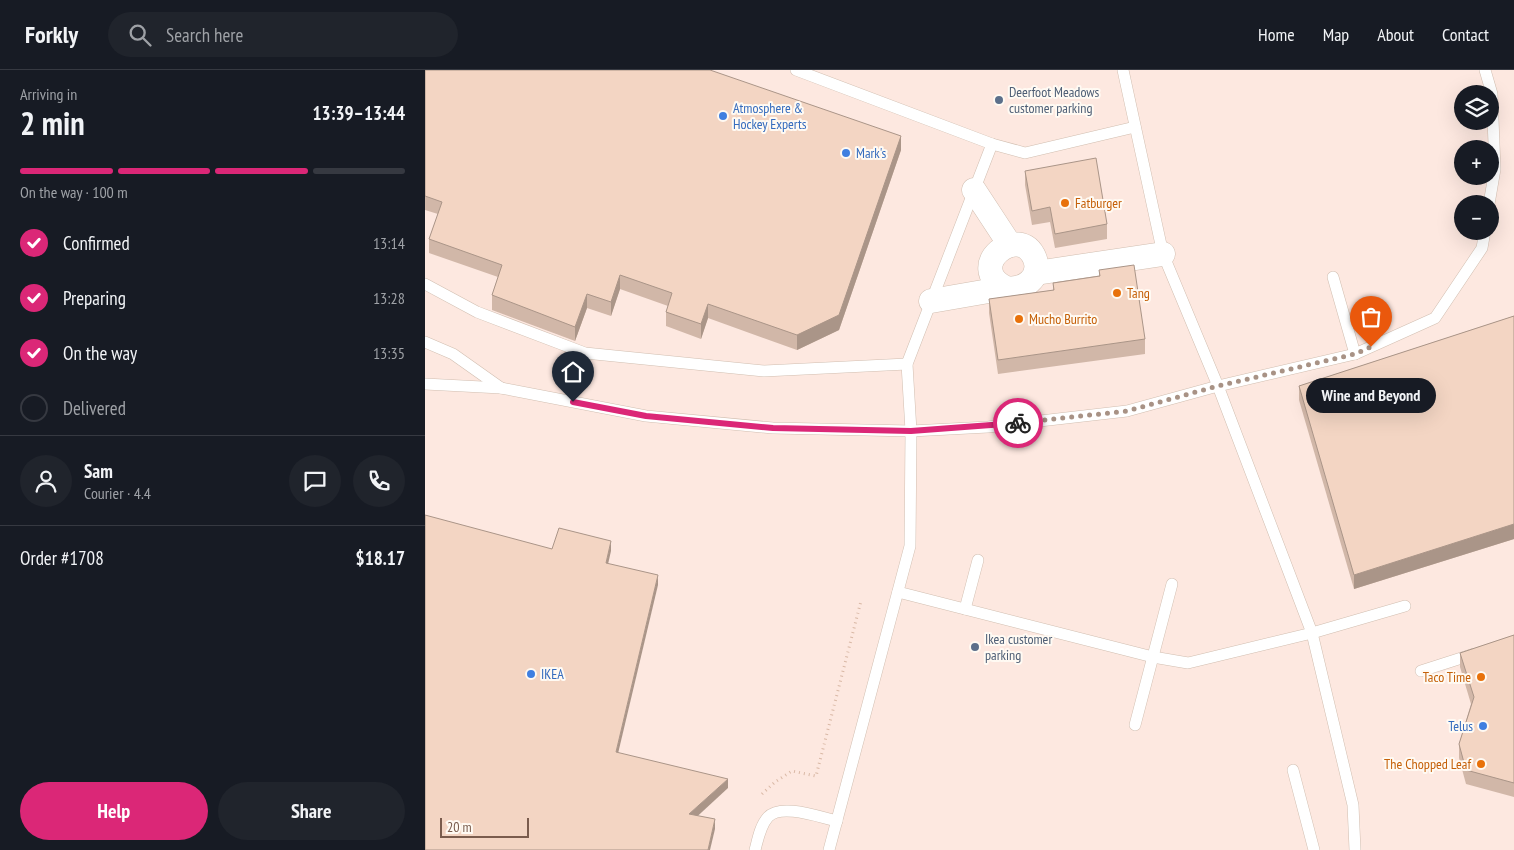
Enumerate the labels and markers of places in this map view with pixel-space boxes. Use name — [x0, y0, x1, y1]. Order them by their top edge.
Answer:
place label: Deerfoot Meadows customer parking — [1009, 83, 1100, 117]
marker: Deerfoot Meadows customer parking — [993, 94, 1005, 106]
place label: Atmosphere & Hockey Experts — [733, 99, 807, 133]
marker: Atmosphere & Hockey Experts — [717, 110, 729, 122]
place label: Mark's — [856, 144, 887, 162]
marker: Mark's — [840, 147, 852, 159]
place label: Fatburger — [1075, 194, 1122, 212]
marker: Fatburger — [1059, 197, 1071, 209]
place label: Tang — [1127, 284, 1150, 302]
marker: Tang — [1111, 287, 1123, 299]
pin — [1350, 296, 1392, 347]
place label: Mucho Burrito — [1029, 310, 1097, 328]
marker: Mucho Burrito — [1013, 313, 1025, 325]
pin — [552, 351, 594, 402]
callout: Wine and Beyond — [1306, 377, 1436, 412]
place label: Ikea customer parking — [985, 630, 1052, 664]
marker: Ikea customer parking — [969, 641, 981, 653]
place label: IKEA — [541, 665, 564, 683]
marker: IKEA — [525, 668, 537, 680]
place label: Taco Time — [1423, 668, 1471, 686]
marker: Taco Time — [1475, 671, 1487, 683]
place label: Telus — [1448, 717, 1473, 735]
marker: Telus — [1477, 720, 1489, 732]
place label: The Chopped Leaf — [1384, 755, 1471, 773]
marker: The Chopped Leaf — [1475, 758, 1487, 770]

